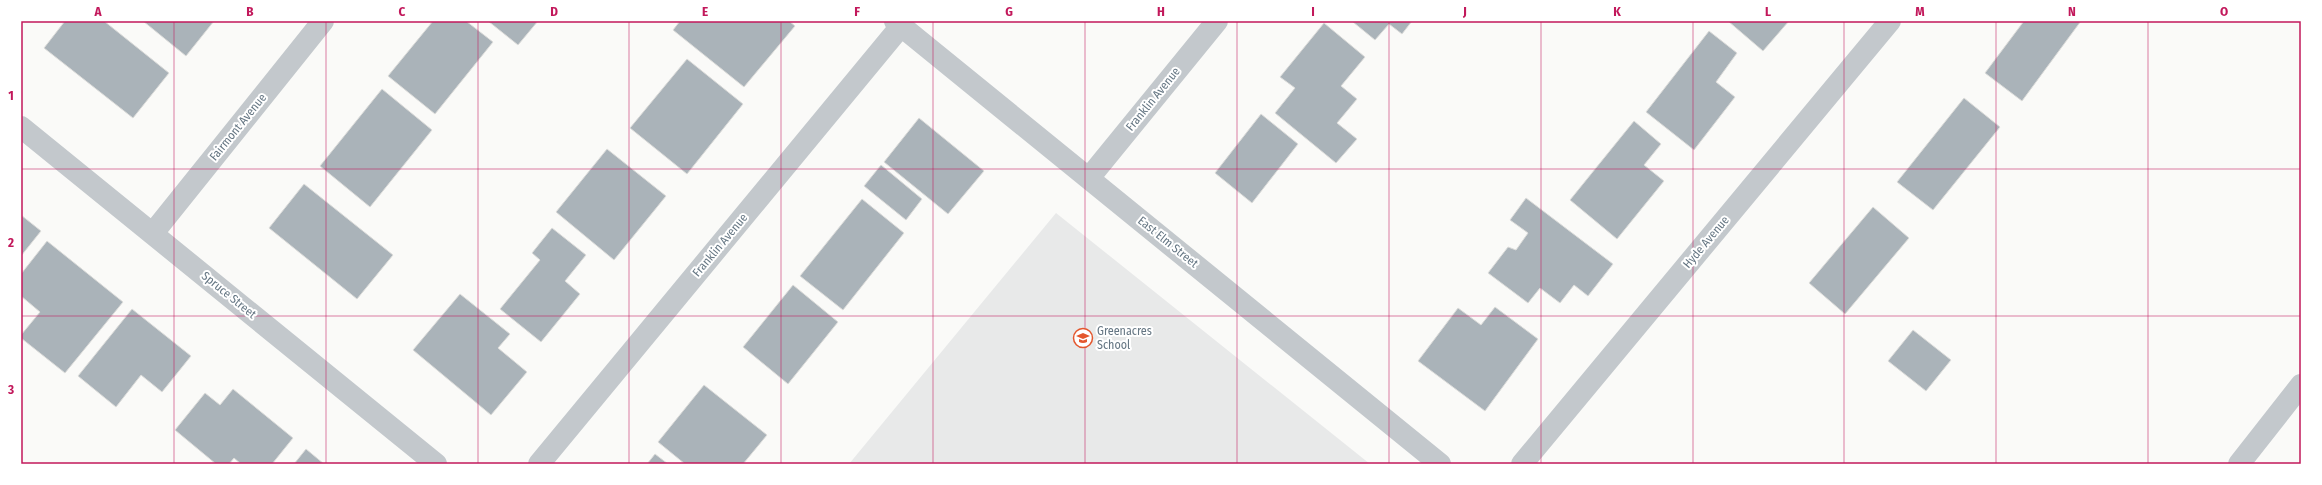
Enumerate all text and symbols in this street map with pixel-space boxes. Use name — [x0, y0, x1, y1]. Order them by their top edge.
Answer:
text: A — [93, 4, 102, 19]
text: B — [246, 4, 254, 19]
text: C — [399, 4, 406, 19]
text: D — [550, 4, 558, 19]
text: E — [702, 4, 708, 19]
text: F — [854, 4, 860, 19]
text: G — [1005, 4, 1013, 19]
text: H — [1157, 4, 1165, 19]
text: I — [1311, 4, 1315, 19]
text: J — [1462, 4, 1467, 19]
text: K — [1613, 4, 1621, 19]
text: L — [1765, 4, 1771, 19]
text: M — [1915, 4, 1925, 19]
text: N — [2068, 4, 2076, 19]
text: O — [2220, 4, 2228, 19]
street label: Franklin Avenue — [1123, 64, 1183, 134]
text: 1 — [8, 88, 14, 103]
street label: Fairmont Avenue — [207, 91, 269, 163]
street label: Franklin Avenue — [690, 211, 750, 279]
street label: East Elm Street — [1135, 213, 1201, 271]
street label: Hyde Avenue — [1680, 213, 1732, 271]
text: 2 — [7, 235, 14, 250]
street label: Spruce Street — [199, 269, 259, 321]
place label: Greenacres School — [1097, 324, 1152, 352]
school or university icon: Greenacres School — [1072, 327, 1094, 349]
text: 3 — [7, 382, 14, 397]

